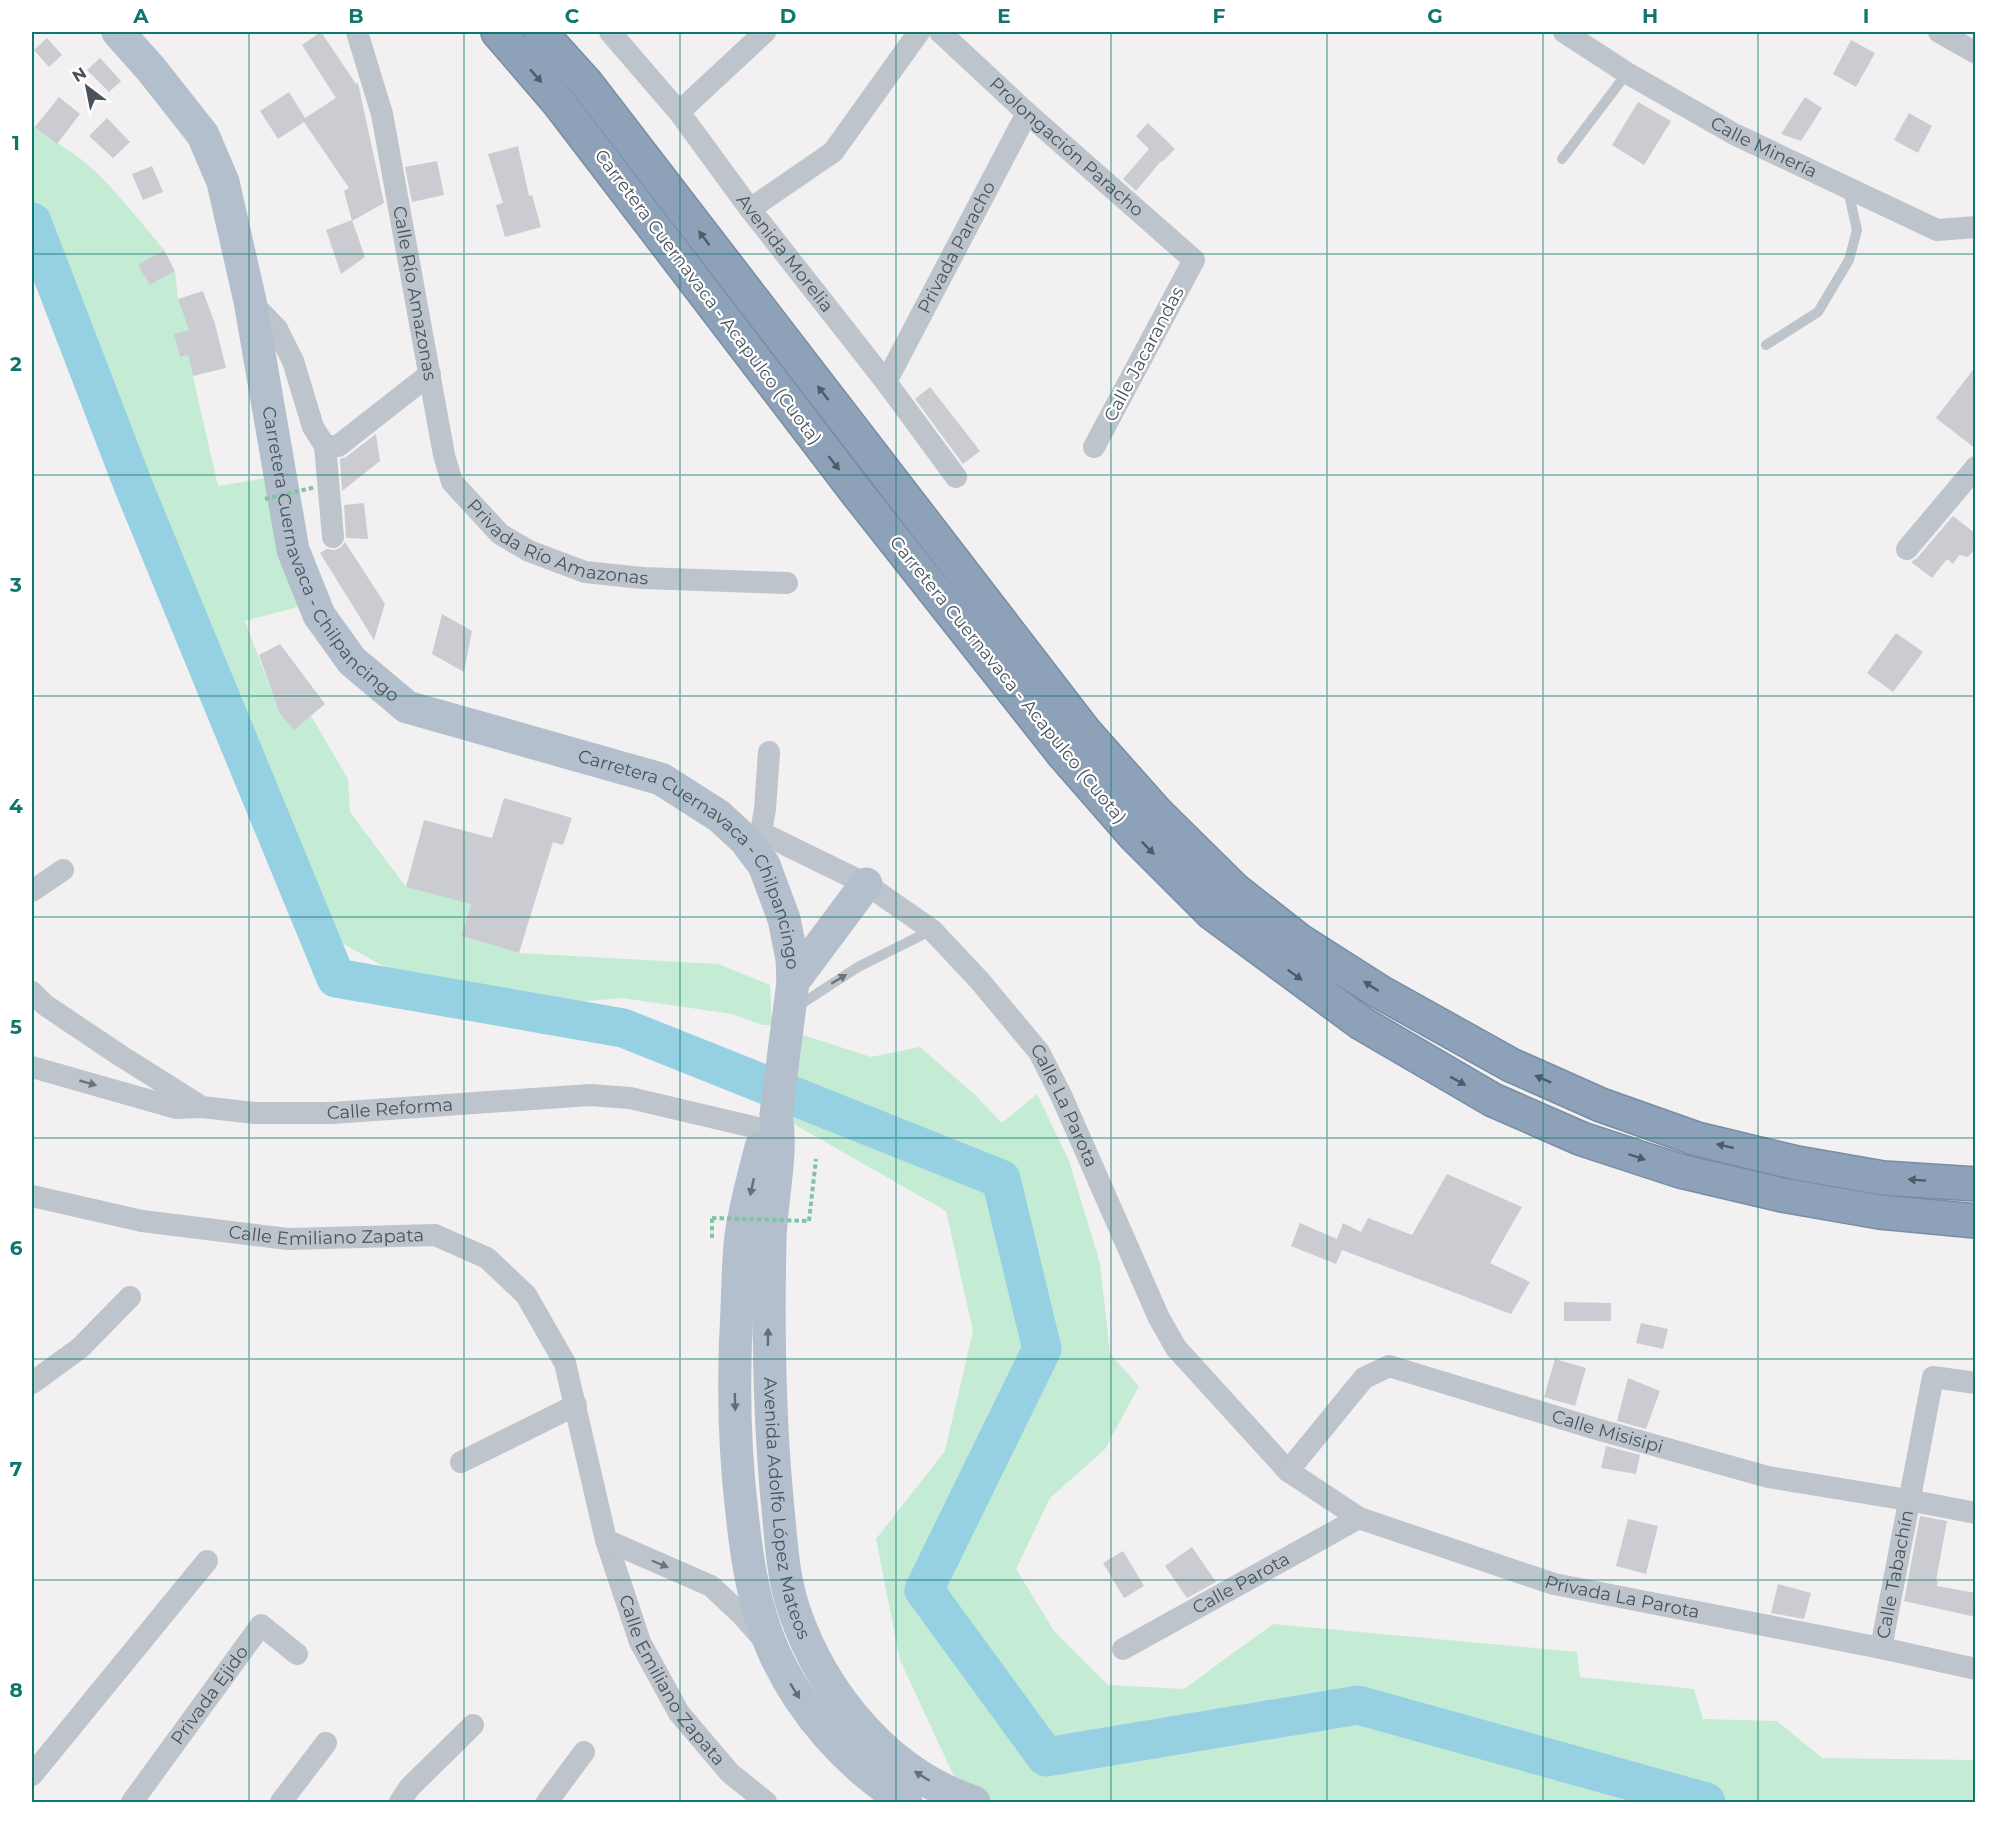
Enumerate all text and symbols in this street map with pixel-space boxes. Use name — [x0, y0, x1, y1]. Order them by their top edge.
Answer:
text: A — [132, 4, 149, 28]
text: B — [348, 4, 364, 28]
text: C — [565, 4, 580, 28]
text: D — [780, 4, 796, 28]
text: E — [997, 4, 1011, 28]
text: F — [1213, 4, 1226, 28]
text: G — [1427, 4, 1443, 28]
text: H — [1642, 4, 1658, 28]
text: I — [1863, 4, 1869, 28]
north arrow — [57, 57, 117, 117]
text: N — [69, 63, 90, 86]
one-way arrow — [529, 68, 542, 83]
street label: Prolongación Paracho — [985, 73, 1148, 221]
street label: Calle Minería — [1706, 112, 1821, 183]
text: 1 — [12, 131, 20, 155]
street label: Carretera Cuernavaca - Acapulco (Cuota) — [590, 145, 826, 449]
street label: Privada Paracho — [913, 178, 1000, 317]
street label: Avenida Morelia — [732, 190, 838, 317]
street label: Calle Río Amazonas — [388, 204, 441, 383]
one-way arrow — [699, 231, 711, 246]
street label: Calle Jacarandas — [1099, 283, 1189, 425]
text: 2 — [10, 352, 22, 376]
one-way arrow — [817, 385, 830, 401]
street label: Carretera Cuernavaca - Chilpancingo — [257, 405, 404, 707]
one-way arrow — [828, 455, 841, 471]
street label: Privada Río Amazonas — [462, 495, 649, 589]
street label: Carretera Cuernavaca - Acapulco (Cuota) — [885, 532, 1131, 828]
text: 3 — [9, 573, 22, 597]
street label: Carretera Cuernavaca - Chilpancingo — [575, 745, 803, 970]
text: 4 — [9, 794, 23, 818]
one-way arrow — [1140, 841, 1155, 855]
one-way arrow — [1287, 969, 1303, 981]
one-way arrow — [831, 973, 847, 984]
one-way arrow — [1363, 981, 1379, 992]
text: 5 — [10, 1015, 22, 1039]
street label: Calle La Parota — [1026, 1039, 1102, 1171]
one-way arrow — [1533, 1074, 1551, 1084]
one-way arrow — [1450, 1076, 1467, 1086]
one-way arrow — [79, 1079, 97, 1088]
street label: Calle Reforma — [326, 1094, 454, 1124]
one-way arrow — [1716, 1141, 1735, 1150]
one-way arrow — [1628, 1153, 1646, 1162]
one-way arrow — [1908, 1176, 1927, 1185]
one-way arrow — [747, 1178, 756, 1197]
street label: Calle Emiliano Zapata — [227, 1221, 424, 1250]
text: 6 — [10, 1236, 23, 1260]
one-way arrow — [763, 1328, 773, 1347]
street label: Avenida Adolfo López Mateos — [759, 1377, 815, 1643]
one-way arrow — [731, 1392, 740, 1411]
street label: Calle Misisipi — [1549, 1405, 1666, 1458]
text: 7 — [10, 1457, 22, 1481]
street label: Calle Tabachín — [1872, 1508, 1918, 1641]
street label: Calle Parota — [1189, 1548, 1293, 1619]
one-way arrow — [651, 1559, 668, 1568]
street label: Privada La Parota — [1542, 1571, 1701, 1623]
street label: Calle Emiliano Zapata — [614, 1592, 730, 1770]
street label: Privada Ejido — [166, 1641, 253, 1749]
text: 8 — [9, 1678, 23, 1702]
one-way arrow — [790, 1683, 801, 1700]
one-way arrow — [914, 1771, 930, 1782]

